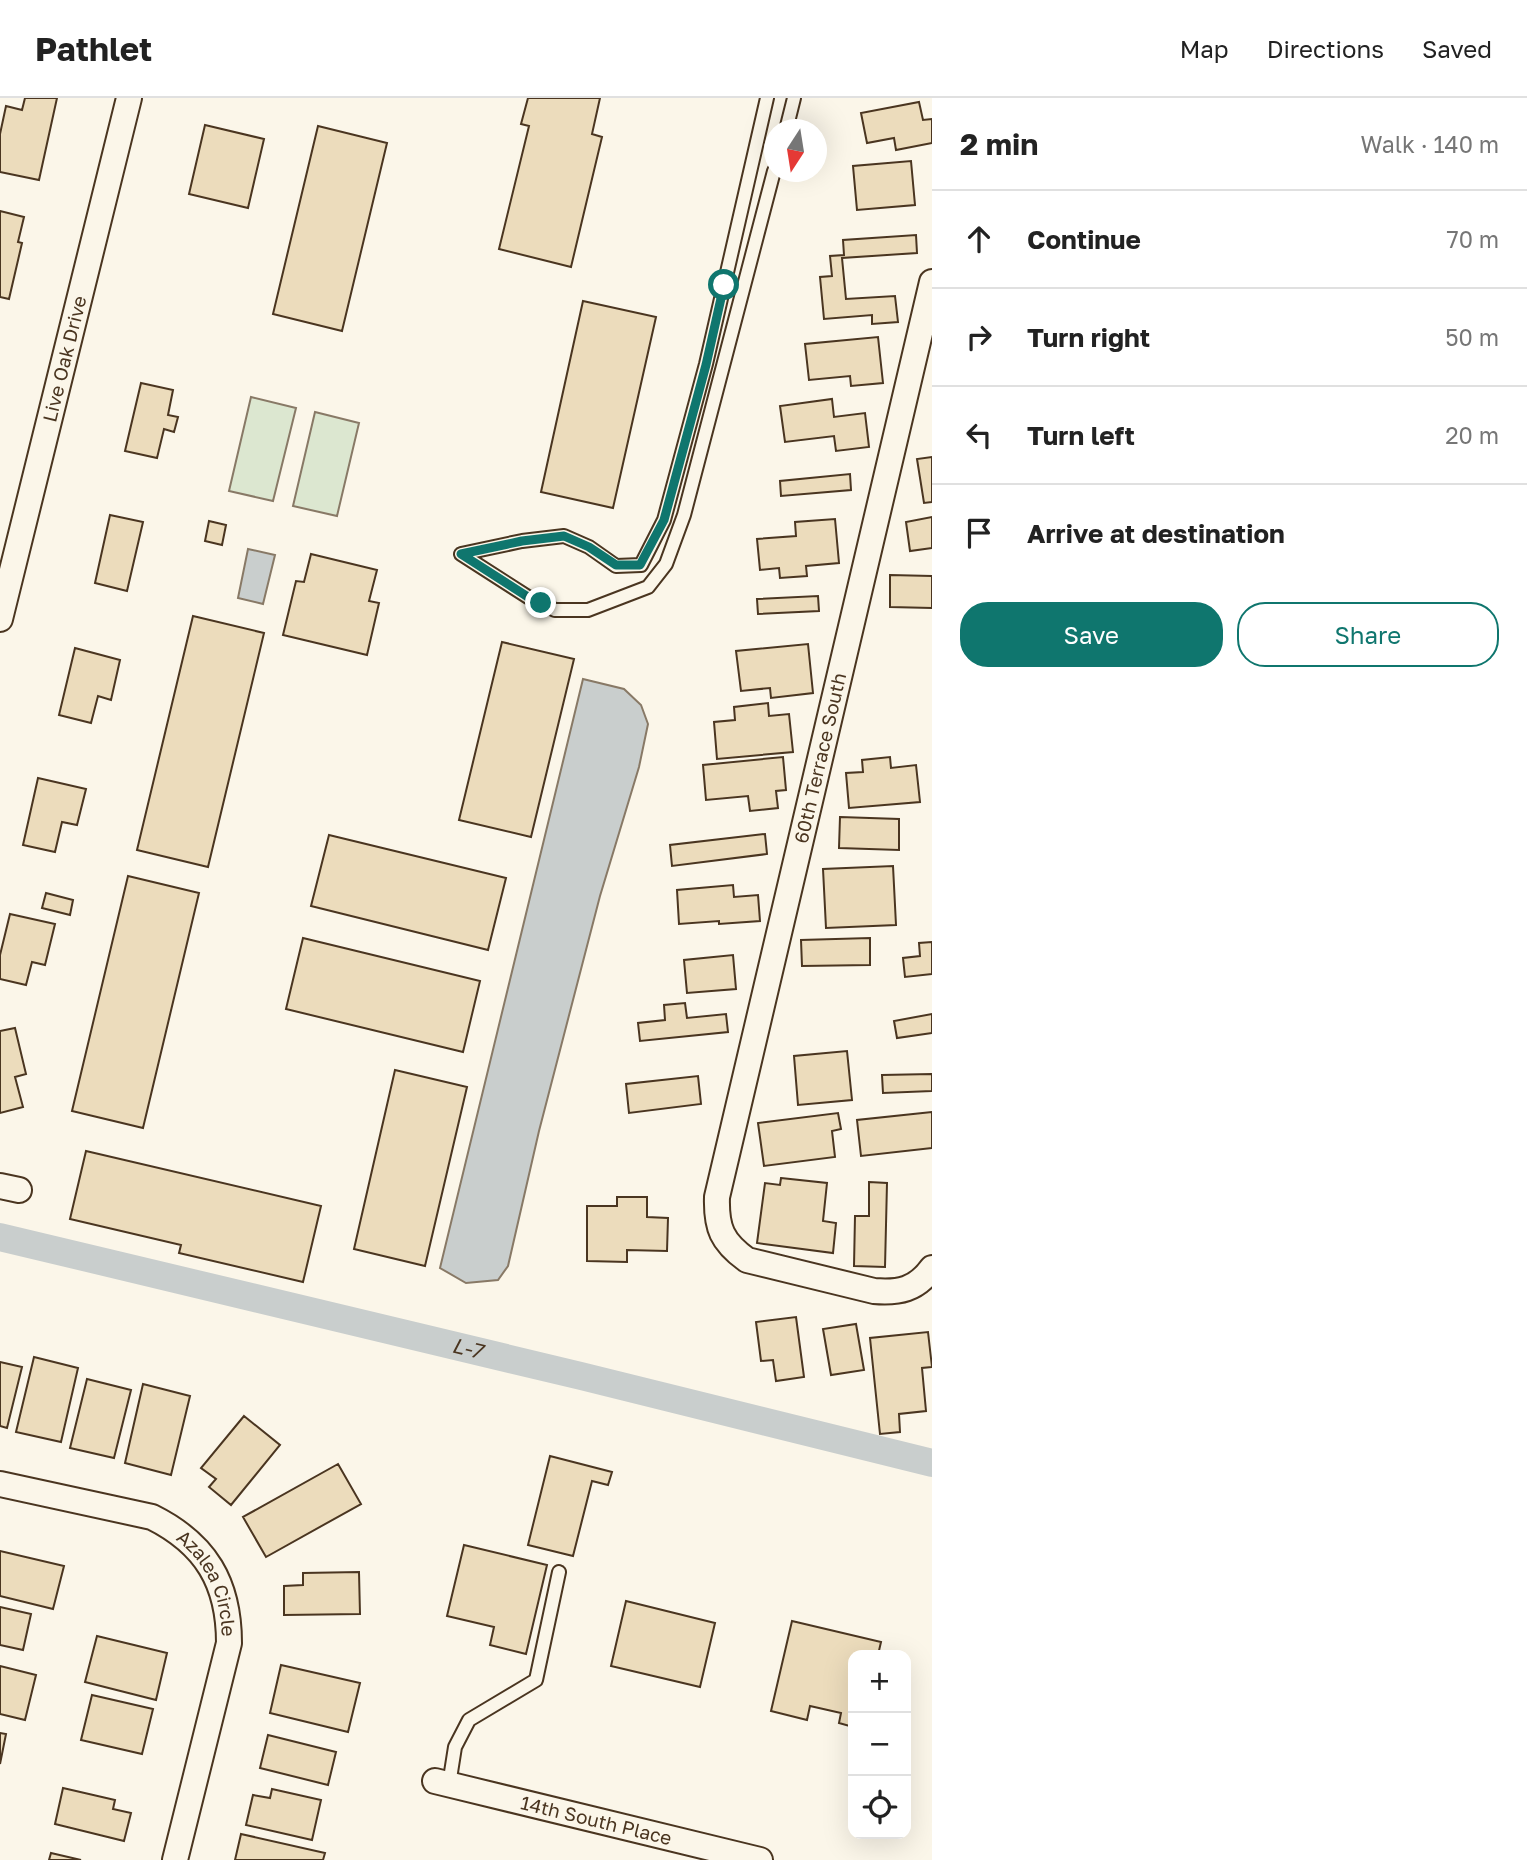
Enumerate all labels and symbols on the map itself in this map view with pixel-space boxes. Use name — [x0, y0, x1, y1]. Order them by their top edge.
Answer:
north arrow — [764, 119, 827, 182]
route start — [708, 269, 739, 300]
street label: Live Oak Drive — [37, 293, 91, 424]
route end — [525, 587, 556, 618]
street label: 60th Terrace South — [789, 670, 850, 845]
water label: L-7 — [450, 1332, 487, 1364]
street label: Azalea Circle — [173, 1524, 241, 1637]
street label: 14th South Place — [519, 1790, 674, 1849]

